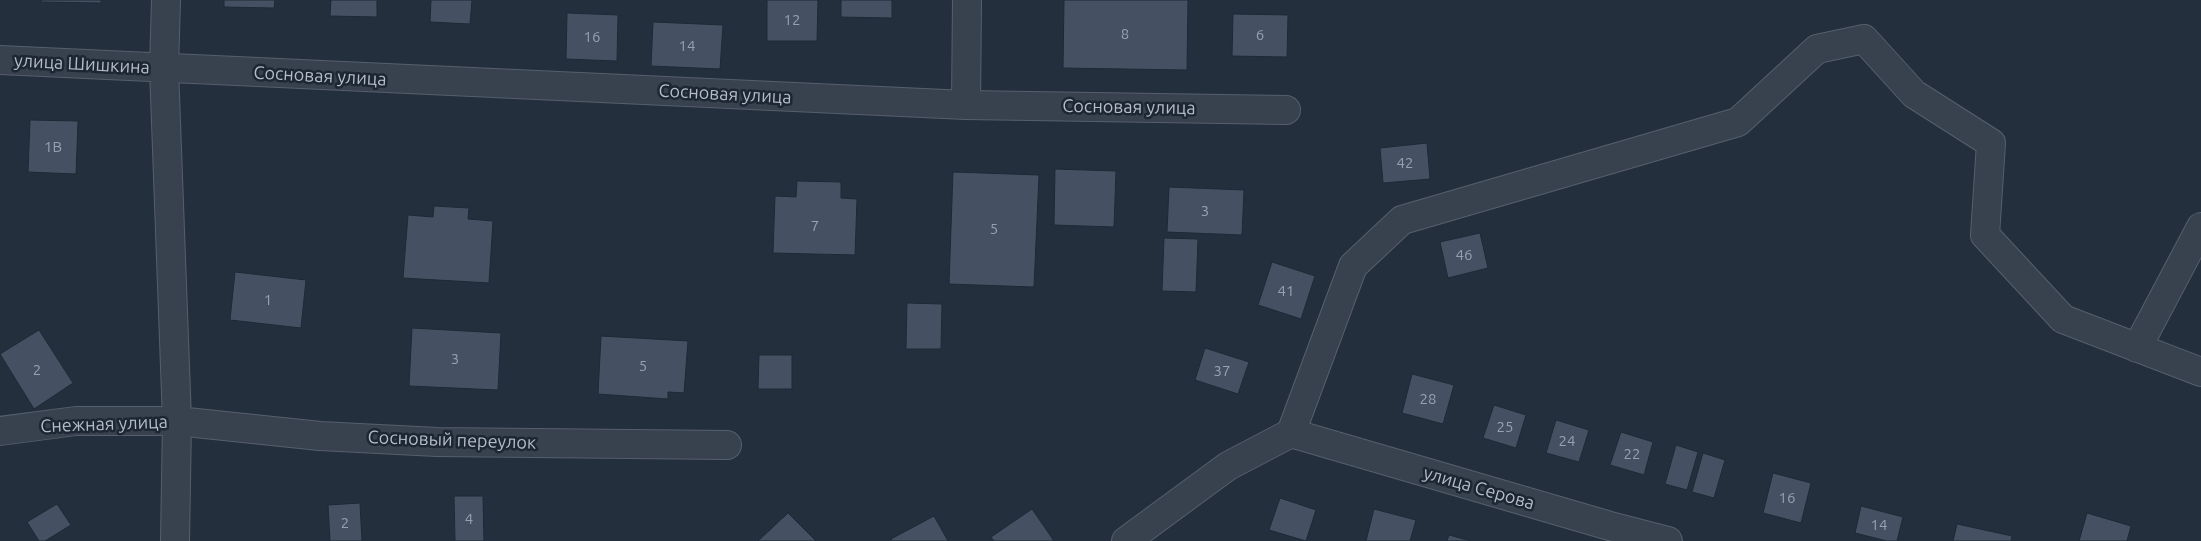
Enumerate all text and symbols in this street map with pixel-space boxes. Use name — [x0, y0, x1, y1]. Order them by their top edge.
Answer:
house number: 12 — [784, 11, 800, 29]
house number: 8 — [1121, 25, 1129, 43]
house number: 6 — [1256, 26, 1264, 44]
house number: 16 — [584, 28, 600, 46]
house number: 14 — [679, 37, 695, 55]
street label: улица Шишкина — [14, 50, 150, 78]
street label: Сосновая улица — [253, 62, 387, 90]
street label: Сосновая улица — [658, 80, 792, 108]
street label: Сосновая улица — [1062, 95, 1196, 119]
house number: 1В — [44, 138, 62, 156]
house number: 42 — [1397, 154, 1413, 172]
house number: 3 — [1201, 202, 1209, 220]
house number: 7 — [811, 217, 819, 235]
house number: 5 — [990, 220, 998, 238]
house number: 46 — [1456, 246, 1472, 264]
house number: 41 — [1278, 282, 1294, 300]
house number: 1 — [264, 291, 272, 309]
house number: 3 — [451, 350, 459, 368]
house number: 5 — [639, 357, 647, 375]
house number: 2 — [33, 361, 41, 379]
house number: 37 — [1214, 362, 1230, 380]
house number: 28 — [1420, 390, 1436, 408]
street label: Снежная улица — [40, 411, 168, 437]
house number: 25 — [1497, 418, 1513, 436]
street label: Сосновый переулок — [367, 426, 537, 454]
house number: 24 — [1559, 432, 1575, 450]
house number: 22 — [1624, 445, 1640, 463]
street label: улица Серова — [1421, 462, 1537, 514]
house number: 16 — [1779, 489, 1795, 507]
house number: 4 — [465, 510, 473, 528]
house number: 2 — [341, 514, 349, 532]
house number: 14 — [1871, 516, 1887, 534]

